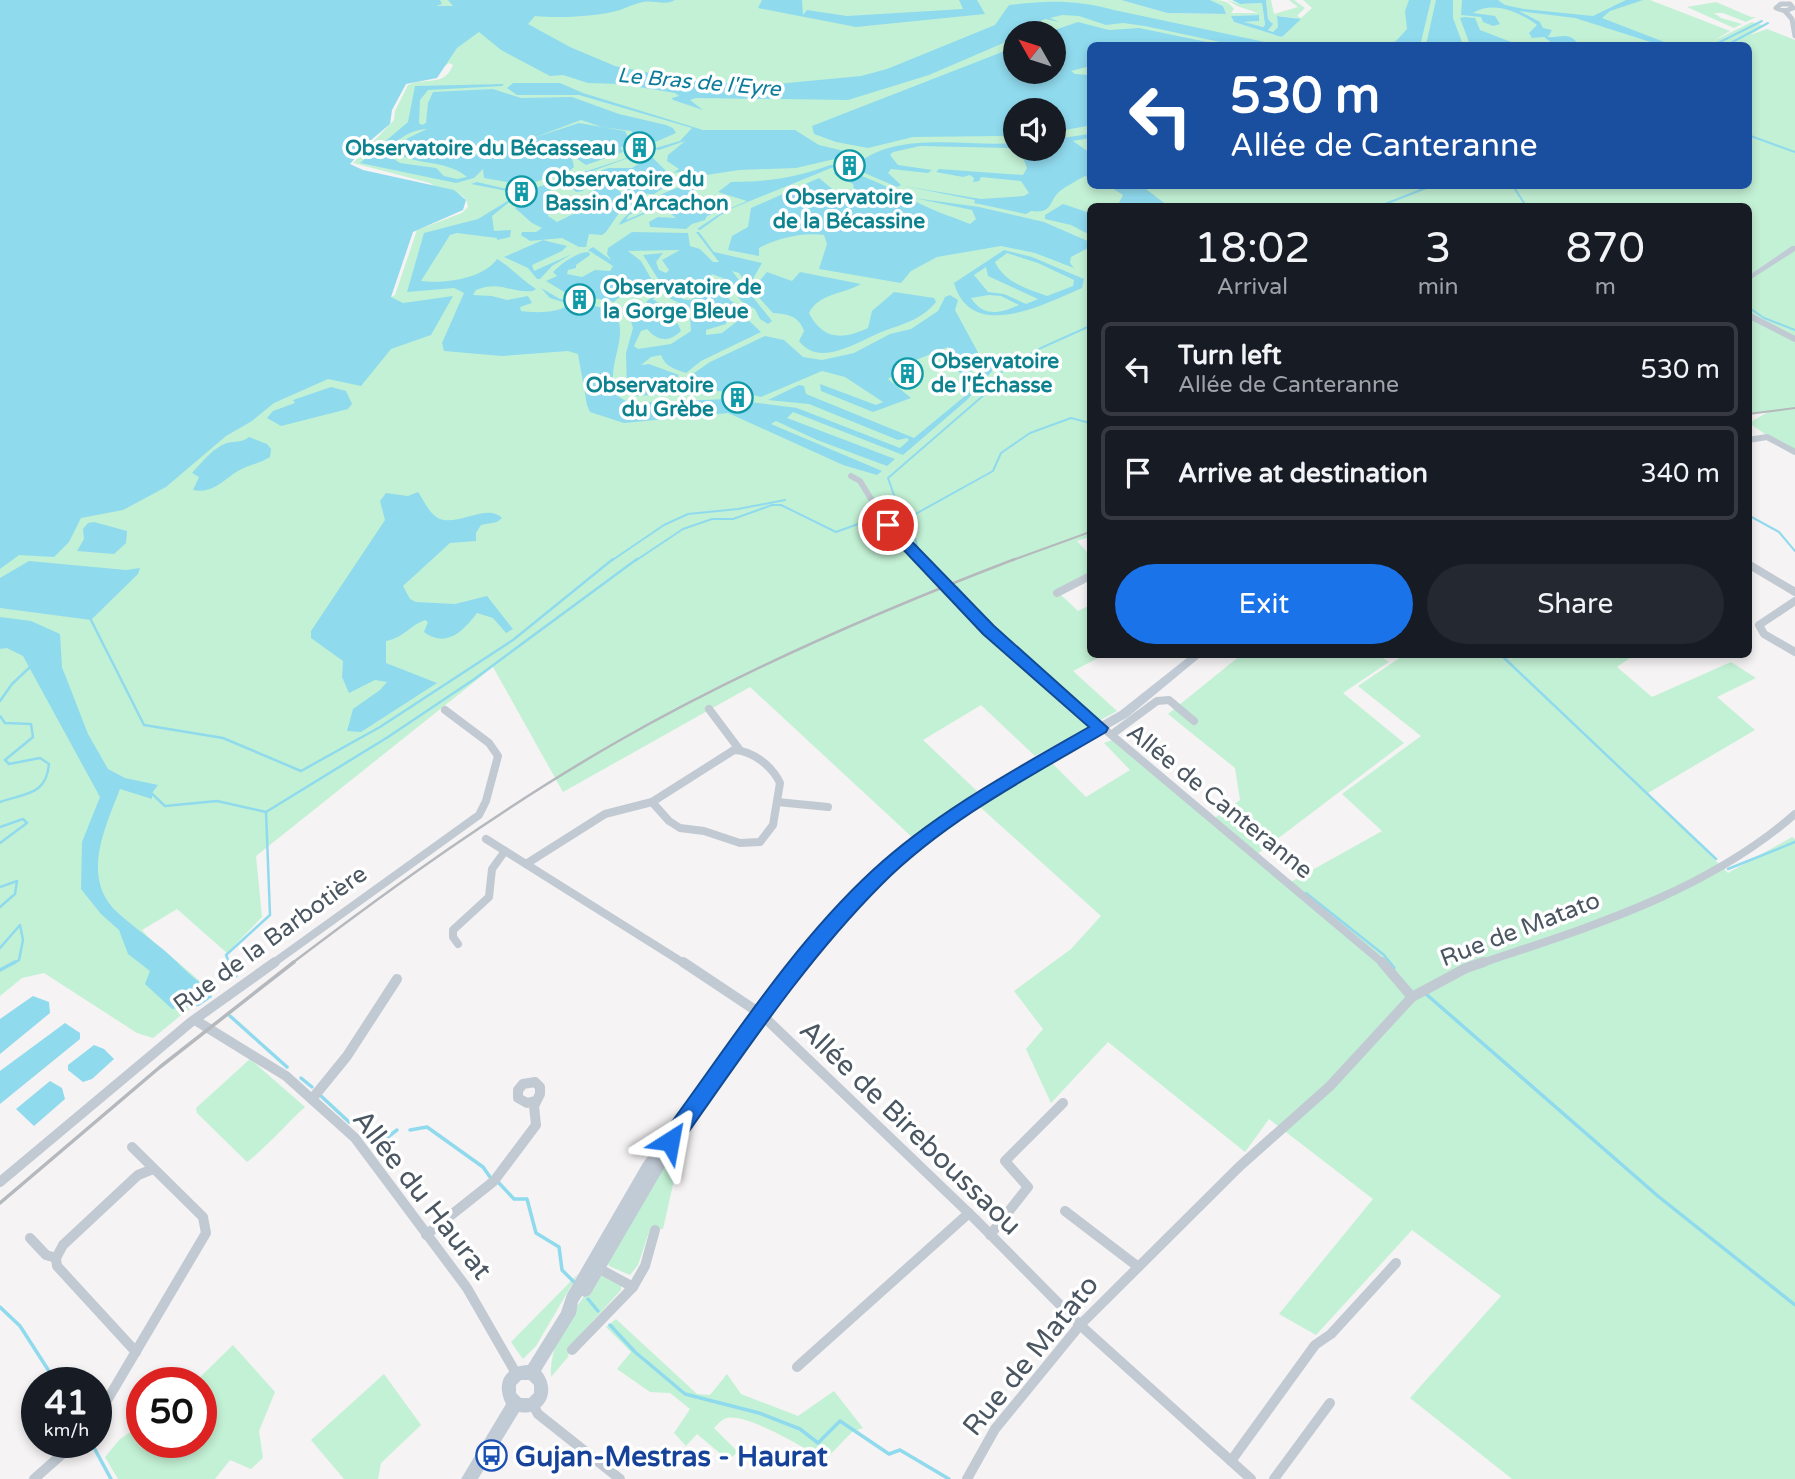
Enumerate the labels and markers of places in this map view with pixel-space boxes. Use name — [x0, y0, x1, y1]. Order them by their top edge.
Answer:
building icon: Observatoire du Bécasseau — [622, 131, 656, 165]
place label: Observatoire du Bécasseau — [345, 136, 616, 161]
building icon: Observatoire de la Bécassine — [832, 148, 866, 182]
place label: Observatoire du Bassin d'Arcachon — [545, 167, 729, 216]
building icon: Observatoire du Bassin d'Arcachon — [505, 174, 539, 208]
place label: Observatoire de la Bécassine — [773, 185, 925, 234]
place label: Observatoire de la Gorge Bleue — [603, 275, 762, 324]
building icon: Observatoire de la Gorge Bleue — [563, 282, 597, 316]
place label: Observatoire de l'Échasse — [931, 349, 1059, 398]
building icon: Observatoire de l'Échasse — [891, 356, 925, 390]
place label: Observatoire du Grèbe — [586, 373, 714, 422]
building icon: Observatoire du Grèbe — [720, 380, 754, 414]
pin — [858, 495, 918, 555]
bus stop icon: Gujan-Mestras - Haurat — [475, 1439, 509, 1473]
place label: Gujan-Mestras - Haurat — [515, 1440, 828, 1474]

